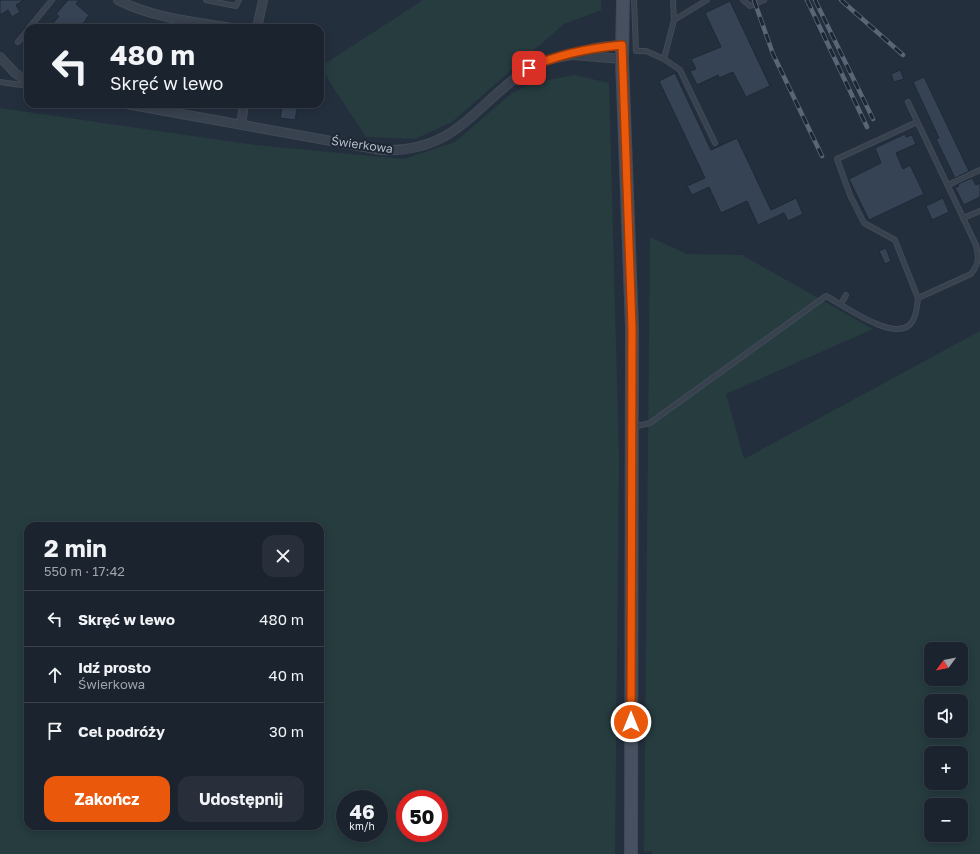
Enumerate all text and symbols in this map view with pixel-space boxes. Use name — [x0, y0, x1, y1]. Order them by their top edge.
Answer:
text: 480 m — [110, 38, 195, 71]
icon: left — [44, 40, 96, 92]
pin — [512, 51, 546, 85]
icon: arrive — [518, 57, 540, 79]
text: Skręć w lewo — [110, 72, 223, 94]
street label: Świerkowa — [330, 133, 394, 156]
text: 2 min — [44, 533, 107, 562]
button: close — [262, 535, 304, 577]
text: 550 m · 17:42 — [44, 563, 125, 579]
icon: left — [44, 608, 66, 630]
text: Skręć w lewo — [78, 610, 175, 628]
text: 480 m — [259, 610, 304, 628]
north arrow — [924, 642, 968, 686]
map controls — [924, 642, 968, 842]
text: Idź prosto — [78, 658, 151, 676]
icon: ahead — [44, 664, 66, 686]
text: 40 m — [269, 666, 304, 684]
text: Świerkowa — [78, 676, 145, 692]
button: sound — [924, 694, 968, 738]
position arrow — [610, 701, 652, 743]
icon: arrive — [44, 720, 66, 742]
text: Cel podróży — [78, 722, 165, 740]
text: 30 m — [269, 722, 304, 740]
button: + — [924, 746, 968, 790]
button: Zakończ — [44, 776, 170, 822]
button: Udostępnij — [178, 776, 304, 822]
speed limit sign: 50 — [396, 790, 448, 842]
button: − — [924, 798, 968, 842]
text: 46 — [349, 799, 375, 823]
text: km/h — [349, 820, 375, 832]

